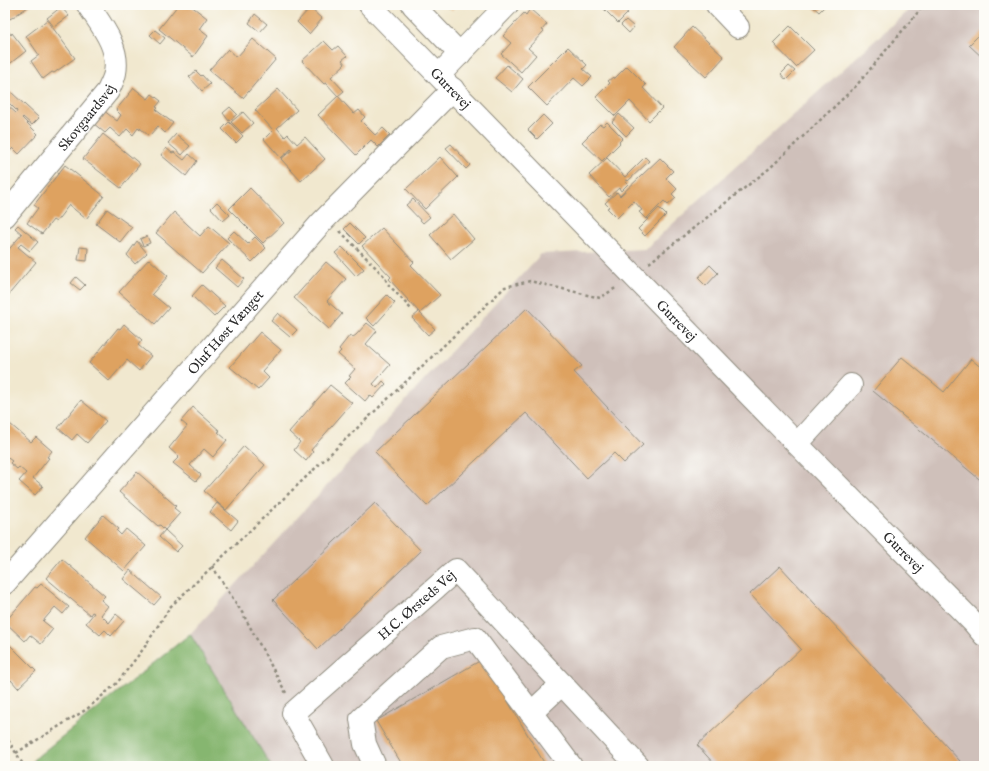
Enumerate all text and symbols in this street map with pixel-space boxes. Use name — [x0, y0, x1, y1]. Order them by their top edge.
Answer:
street label: Gurrevej — [426, 64, 474, 113]
street label: Skovgaardsvej — [54, 82, 120, 155]
street label: Oluf Høst Vænget — [184, 286, 268, 379]
street label: Gurrevej — [652, 297, 700, 346]
street label: Gurrevej — [879, 528, 927, 577]
street label: H.C. Ørsteds Vej — [374, 567, 460, 644]

